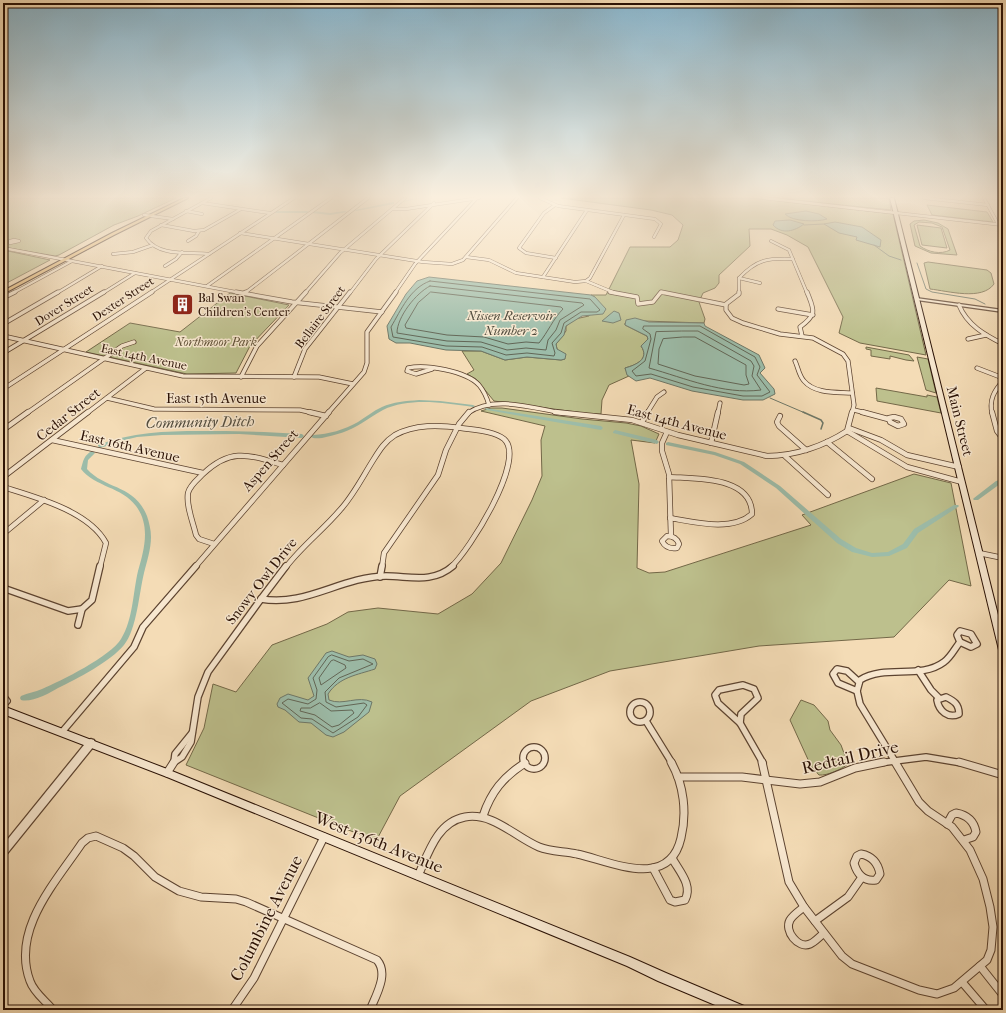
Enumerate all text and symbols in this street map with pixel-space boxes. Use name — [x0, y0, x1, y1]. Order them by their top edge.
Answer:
street label: Dexter Street — [89, 273, 157, 324]
street label: Dover Street — [32, 281, 96, 328]
street label: Bellaire Street — [292, 282, 348, 351]
place label: Bal Swan Children's Center — [198, 291, 291, 319]
building icon: Bal Swan Children's Center — [170, 292, 196, 318]
water label: Nissen Reservoir Number 2 — [466, 308, 556, 338]
park label: Northmoor Park — [174, 335, 257, 349]
street label: East 14th Avenue — [100, 341, 188, 373]
street label: Cedar Street — [33, 384, 104, 445]
street label: Main Street — [943, 384, 976, 458]
street label: East 15th Avenue — [166, 390, 266, 407]
street label: East 14th Avenue — [625, 401, 729, 444]
water label: Community Ditch — [146, 412, 255, 432]
street label: Aspen Street — [238, 426, 302, 496]
street label: East 16th Avenue — [78, 427, 181, 466]
street label: Snowy Owl Drive — [222, 534, 301, 628]
street label: Redtail Drive — [800, 736, 901, 778]
street label: West 136th Avenue — [311, 807, 446, 877]
street label: Columbine Avenue — [226, 851, 307, 984]

